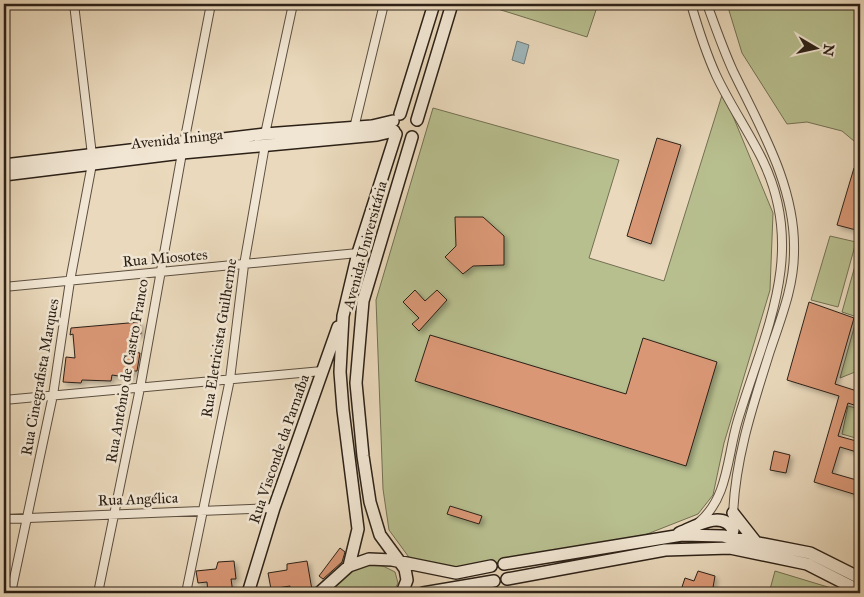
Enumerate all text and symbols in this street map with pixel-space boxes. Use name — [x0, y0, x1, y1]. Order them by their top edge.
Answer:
north arrow — [792, 22, 842, 72]
text: N — [819, 43, 838, 57]
street label: Avenida Ininga — [129, 125, 224, 153]
street label: Avenida Universitária — [339, 178, 391, 312]
street label: Rua Miosotes — [122, 245, 208, 271]
street label: Rua Eletricista Guilherme — [198, 257, 240, 419]
street label: Rua Antônio de Castro Franco — [102, 277, 152, 464]
street label: Rua Cinegrafista Marques — [17, 297, 64, 457]
street label: Rua Visconde da Parnaíba — [245, 371, 313, 526]
street label: Rua Angélica — [98, 489, 179, 509]

